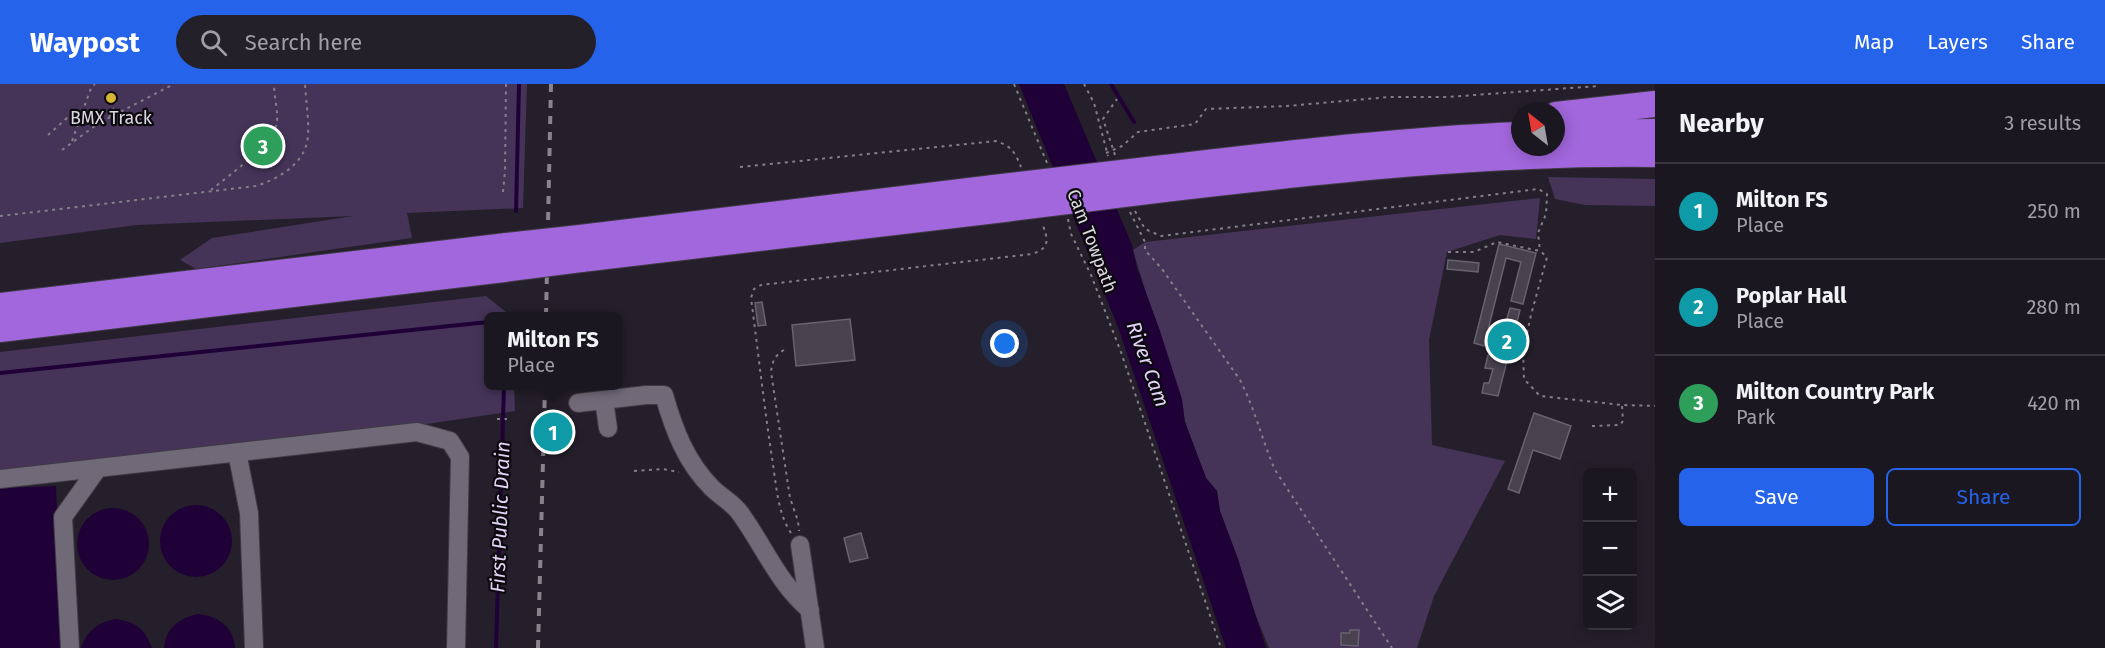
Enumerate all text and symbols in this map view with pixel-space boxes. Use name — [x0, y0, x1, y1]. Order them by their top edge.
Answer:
search box — [176, 15, 596, 69]
text: Waypost — [30, 26, 140, 59]
icon: search — [197, 26, 230, 59]
text: Search here — [245, 29, 362, 56]
text: Map — [1854, 29, 1894, 55]
text: Layers — [1927, 29, 1988, 55]
text: Share — [2021, 29, 2075, 55]
marker: BMX Track — [104, 91, 118, 105]
north arrow — [1511, 102, 1565, 156]
place label: BMX Track — [70, 107, 153, 129]
text: Nearby — [1679, 108, 1764, 139]
text: 3 results — [2004, 111, 2081, 135]
pin: 3 — [244, 124, 282, 168]
street label: Cam Towpath — [1062, 186, 1122, 296]
text: Milton FS — [1736, 186, 1828, 213]
text: 1 — [1694, 199, 1703, 223]
text: 250 m — [2027, 199, 2081, 223]
text: Place — [1736, 213, 1784, 237]
text: Poplar Hall — [1736, 282, 1847, 309]
text: 2 — [1693, 295, 1704, 319]
text: 280 m — [2026, 295, 2081, 319]
text: Place — [1736, 309, 1784, 333]
popup — [484, 312, 622, 390]
water label: River Cam — [1121, 318, 1175, 410]
pin: 2 — [1488, 318, 1526, 364]
text: Milton FS — [507, 326, 599, 353]
your location — [990, 329, 1019, 358]
text: Place — [507, 353, 555, 377]
text: Milton Country Park — [1736, 378, 1934, 405]
text: 3 — [1693, 391, 1704, 415]
text: 420 m — [2027, 391, 2081, 415]
text: Park — [1736, 405, 1775, 429]
pin: 1 — [534, 410, 572, 454]
water label: First Public Drain — [485, 441, 515, 593]
map controls — [1583, 468, 1637, 630]
button: + — [1583, 468, 1637, 522]
button: Save — [1679, 468, 1874, 526]
button: Share — [1886, 468, 2081, 526]
button: − — [1583, 522, 1637, 576]
button: layers — [1583, 576, 1637, 630]

